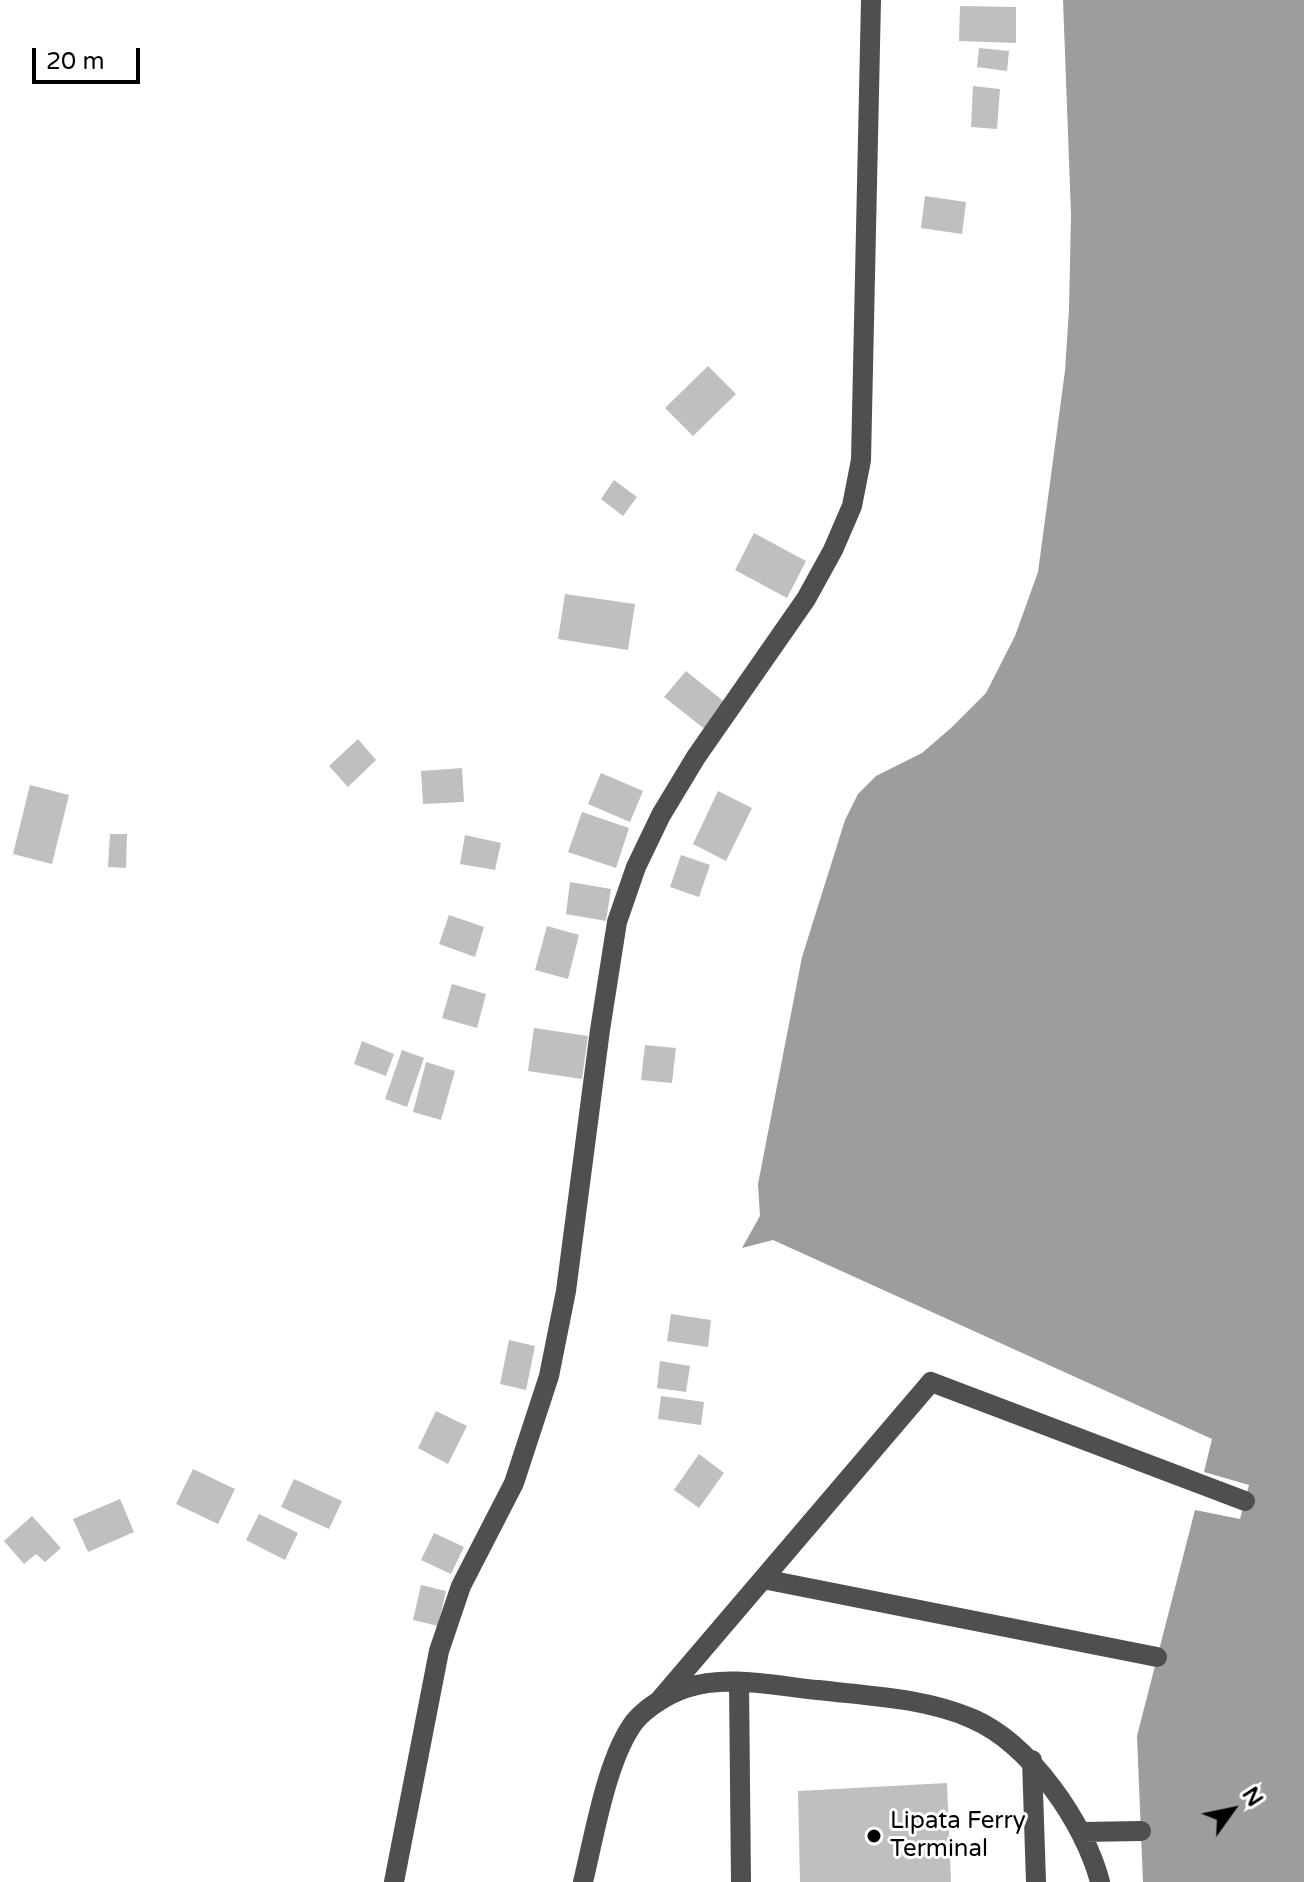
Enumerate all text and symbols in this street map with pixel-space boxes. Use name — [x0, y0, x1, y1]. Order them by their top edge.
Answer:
scale bar — [36, 32, 144, 82]
text: 20 m — [46, 47, 104, 76]
north arrow — [1192, 1770, 1272, 1850]
text: N — [1236, 1782, 1268, 1811]
place label: Lipata Ferry Terminal — [890, 1808, 1026, 1864]
marker: Lipata Ferry Terminal — [865, 1827, 883, 1845]

